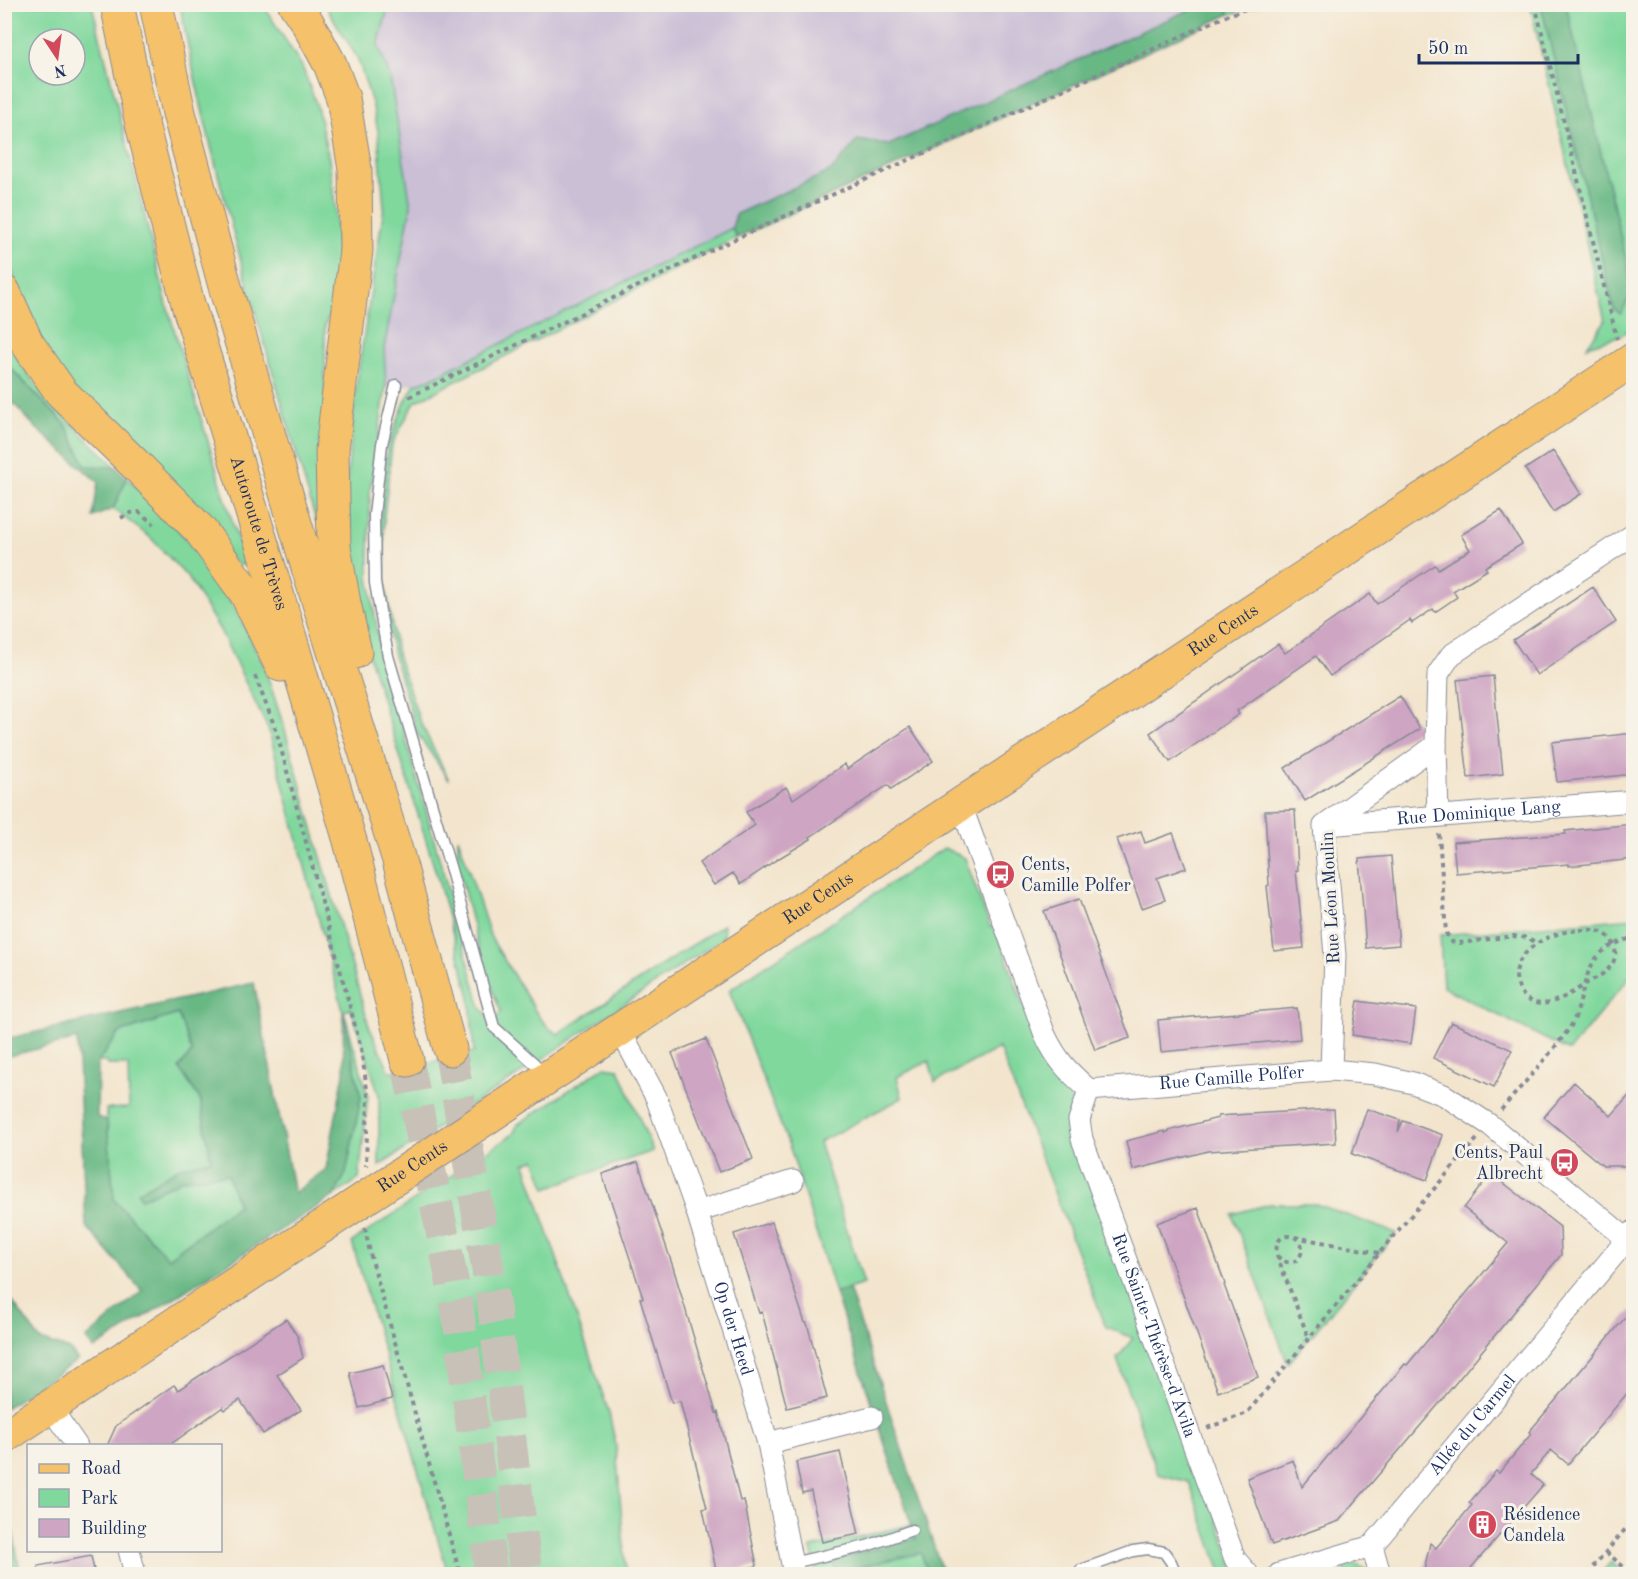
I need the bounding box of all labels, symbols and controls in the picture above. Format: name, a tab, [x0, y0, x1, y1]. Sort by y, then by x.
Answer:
north arrow	[27, 27, 87, 87]
scale bar	[1419, 27, 1578, 65]
text: 50 m	[1428, 40, 1468, 58]
text: N	[51, 60, 68, 79]
street label: Autoroute de Trèves	[226, 454, 290, 612]
street label: Rue Cents	[1185, 601, 1262, 660]
street label: Rue Dominique Lang	[1396, 798, 1562, 828]
street label: Rue Léon Moulin	[1319, 831, 1343, 965]
place label: Cents, Camille Polfer	[1021, 856, 1131, 895]
bus stop icon: Cents, Camille Polfer	[984, 859, 1016, 891]
street label: Rue Cents	[780, 869, 857, 928]
street label: Rue Camille Polfer	[1158, 1063, 1306, 1093]
street label: Rue Cents	[374, 1137, 451, 1196]
place label: Cents, Paul Albrecht	[1454, 1144, 1543, 1183]
bus stop icon: Cents, Paul Albrecht	[1548, 1147, 1580, 1179]
street label: Rue Sainte-Thérèse-d'Ávila	[1108, 1231, 1199, 1440]
street label: Op der Heed	[710, 1279, 756, 1378]
street label: Allée du Carmel	[1425, 1371, 1519, 1479]
legend	[27, 1444, 222, 1552]
text: Road	[81, 1460, 121, 1478]
text: Park	[81, 1490, 118, 1508]
place label: Résidence Candela	[1503, 1506, 1580, 1545]
building icon: Résidence Candela	[1466, 1509, 1498, 1541]
text: Building	[81, 1520, 147, 1538]

